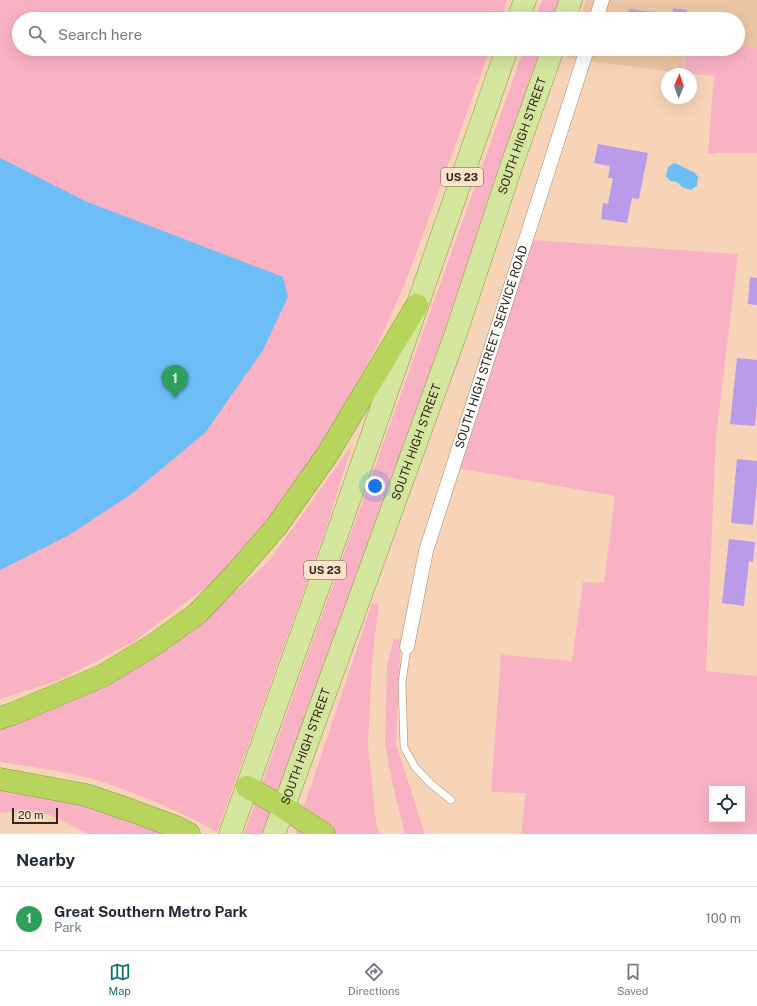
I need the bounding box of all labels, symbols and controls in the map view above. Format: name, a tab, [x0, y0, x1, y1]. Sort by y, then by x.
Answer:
search box	[12, 12, 745, 56]
icon: search	[26, 23, 48, 45]
text: Search here	[58, 26, 142, 43]
north arrow	[661, 68, 697, 104]
street label: SOUTH HIGH STREET	[495, 75, 549, 196]
road number: US 23	[441, 168, 483, 186]
street label: SOUTH HIGH STREET SERVICE ROAD	[452, 244, 531, 451]
pin: 1	[162, 365, 188, 398]
street label: SOUTH HIGH STREET	[389, 382, 444, 502]
your location	[365, 476, 385, 496]
road number: US 23	[304, 561, 346, 579]
street label: SOUTH HIGH STREET	[278, 686, 333, 807]
map controls	[709, 786, 745, 822]
button: locate	[709, 786, 745, 822]
scale bar	[12, 806, 58, 825]
text: 20 m	[18, 809, 43, 821]
text: Nearby	[16, 850, 75, 870]
text: Great Southern Metro Park	[54, 903, 247, 920]
text: 1	[26, 911, 32, 926]
text: 100 m	[705, 911, 741, 926]
text: Park	[54, 920, 82, 935]
tab: Map	[109, 961, 131, 997]
tab: Directions	[348, 961, 400, 997]
tab: Saved	[617, 961, 648, 997]

